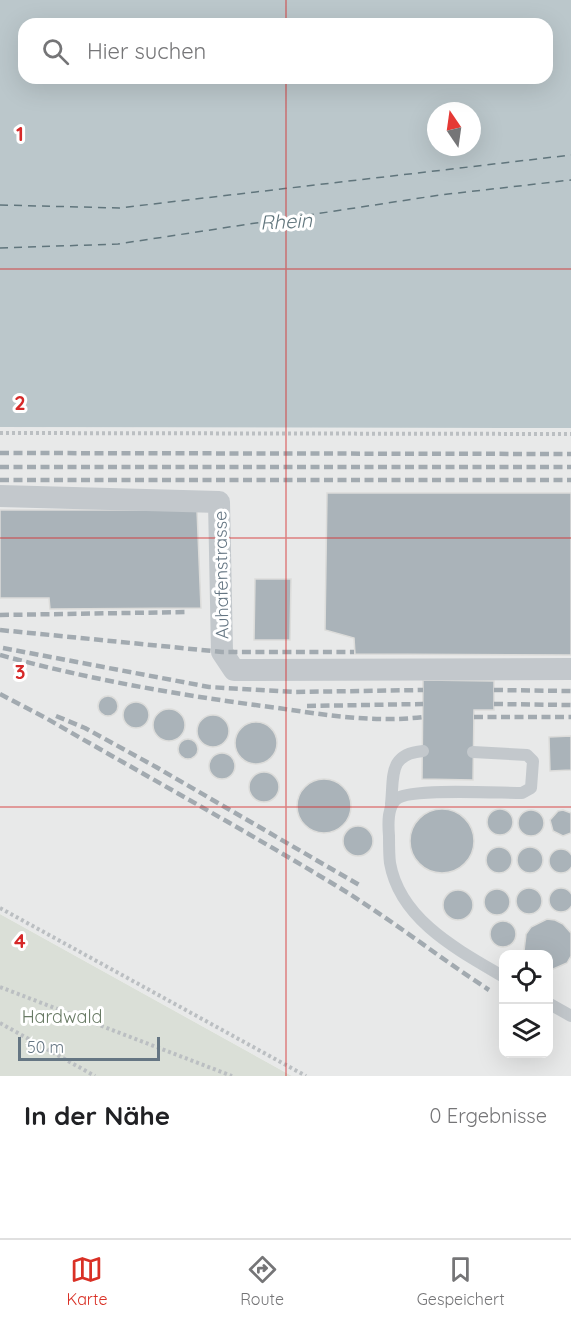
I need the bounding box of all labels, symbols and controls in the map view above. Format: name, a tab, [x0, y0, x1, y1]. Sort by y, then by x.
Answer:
search box	[18, 18, 553, 84]
icon: search	[39, 35, 72, 68]
text: Hier suchen	[87, 37, 206, 65]
north arrow	[427, 102, 481, 156]
text: 1	[16, 121, 24, 146]
water label: Rhein	[259, 207, 313, 235]
text: 2	[14, 390, 26, 415]
street label: Auhafenstrasse	[208, 511, 234, 639]
text: 3	[15, 659, 25, 684]
text: 4	[14, 928, 26, 953]
map controls	[499, 950, 553, 1058]
button: locate	[499, 950, 553, 1004]
button: layers	[499, 1004, 553, 1058]
park label: Hardwald	[22, 1005, 102, 1028]
scale bar	[18, 1034, 160, 1062]
text: 50 m	[27, 1037, 64, 1057]
text: In der Nähe	[24, 1099, 170, 1132]
text: 0 Ergebnisse	[429, 1103, 547, 1128]
tab: Karte	[66, 1253, 107, 1309]
tab: Route	[240, 1253, 284, 1309]
tab: Gespeichert	[417, 1253, 505, 1309]

